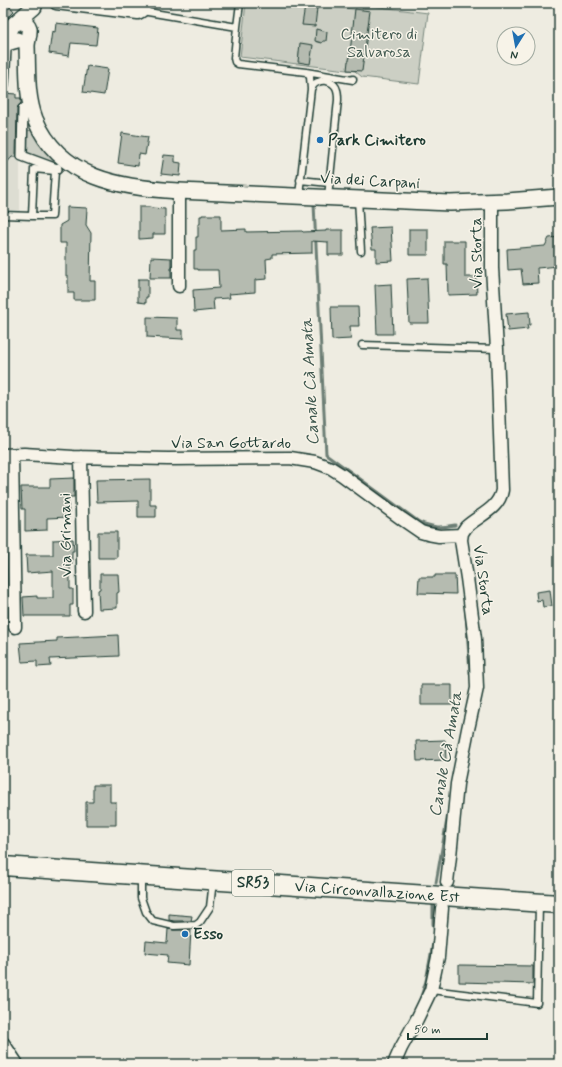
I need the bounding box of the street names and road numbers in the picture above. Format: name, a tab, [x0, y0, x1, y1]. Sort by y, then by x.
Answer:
street label: Via dei Carpani	[319, 168, 421, 194]
street label: Via Storta	[466, 217, 488, 289]
street label: Via San Gottardo	[171, 433, 291, 454]
street label: Via Grimani	[55, 493, 77, 577]
street label: Via Storta	[468, 543, 498, 617]
road number: SR53	[232, 870, 274, 896]
street label: Via Circonvallazione Est	[294, 875, 460, 908]

